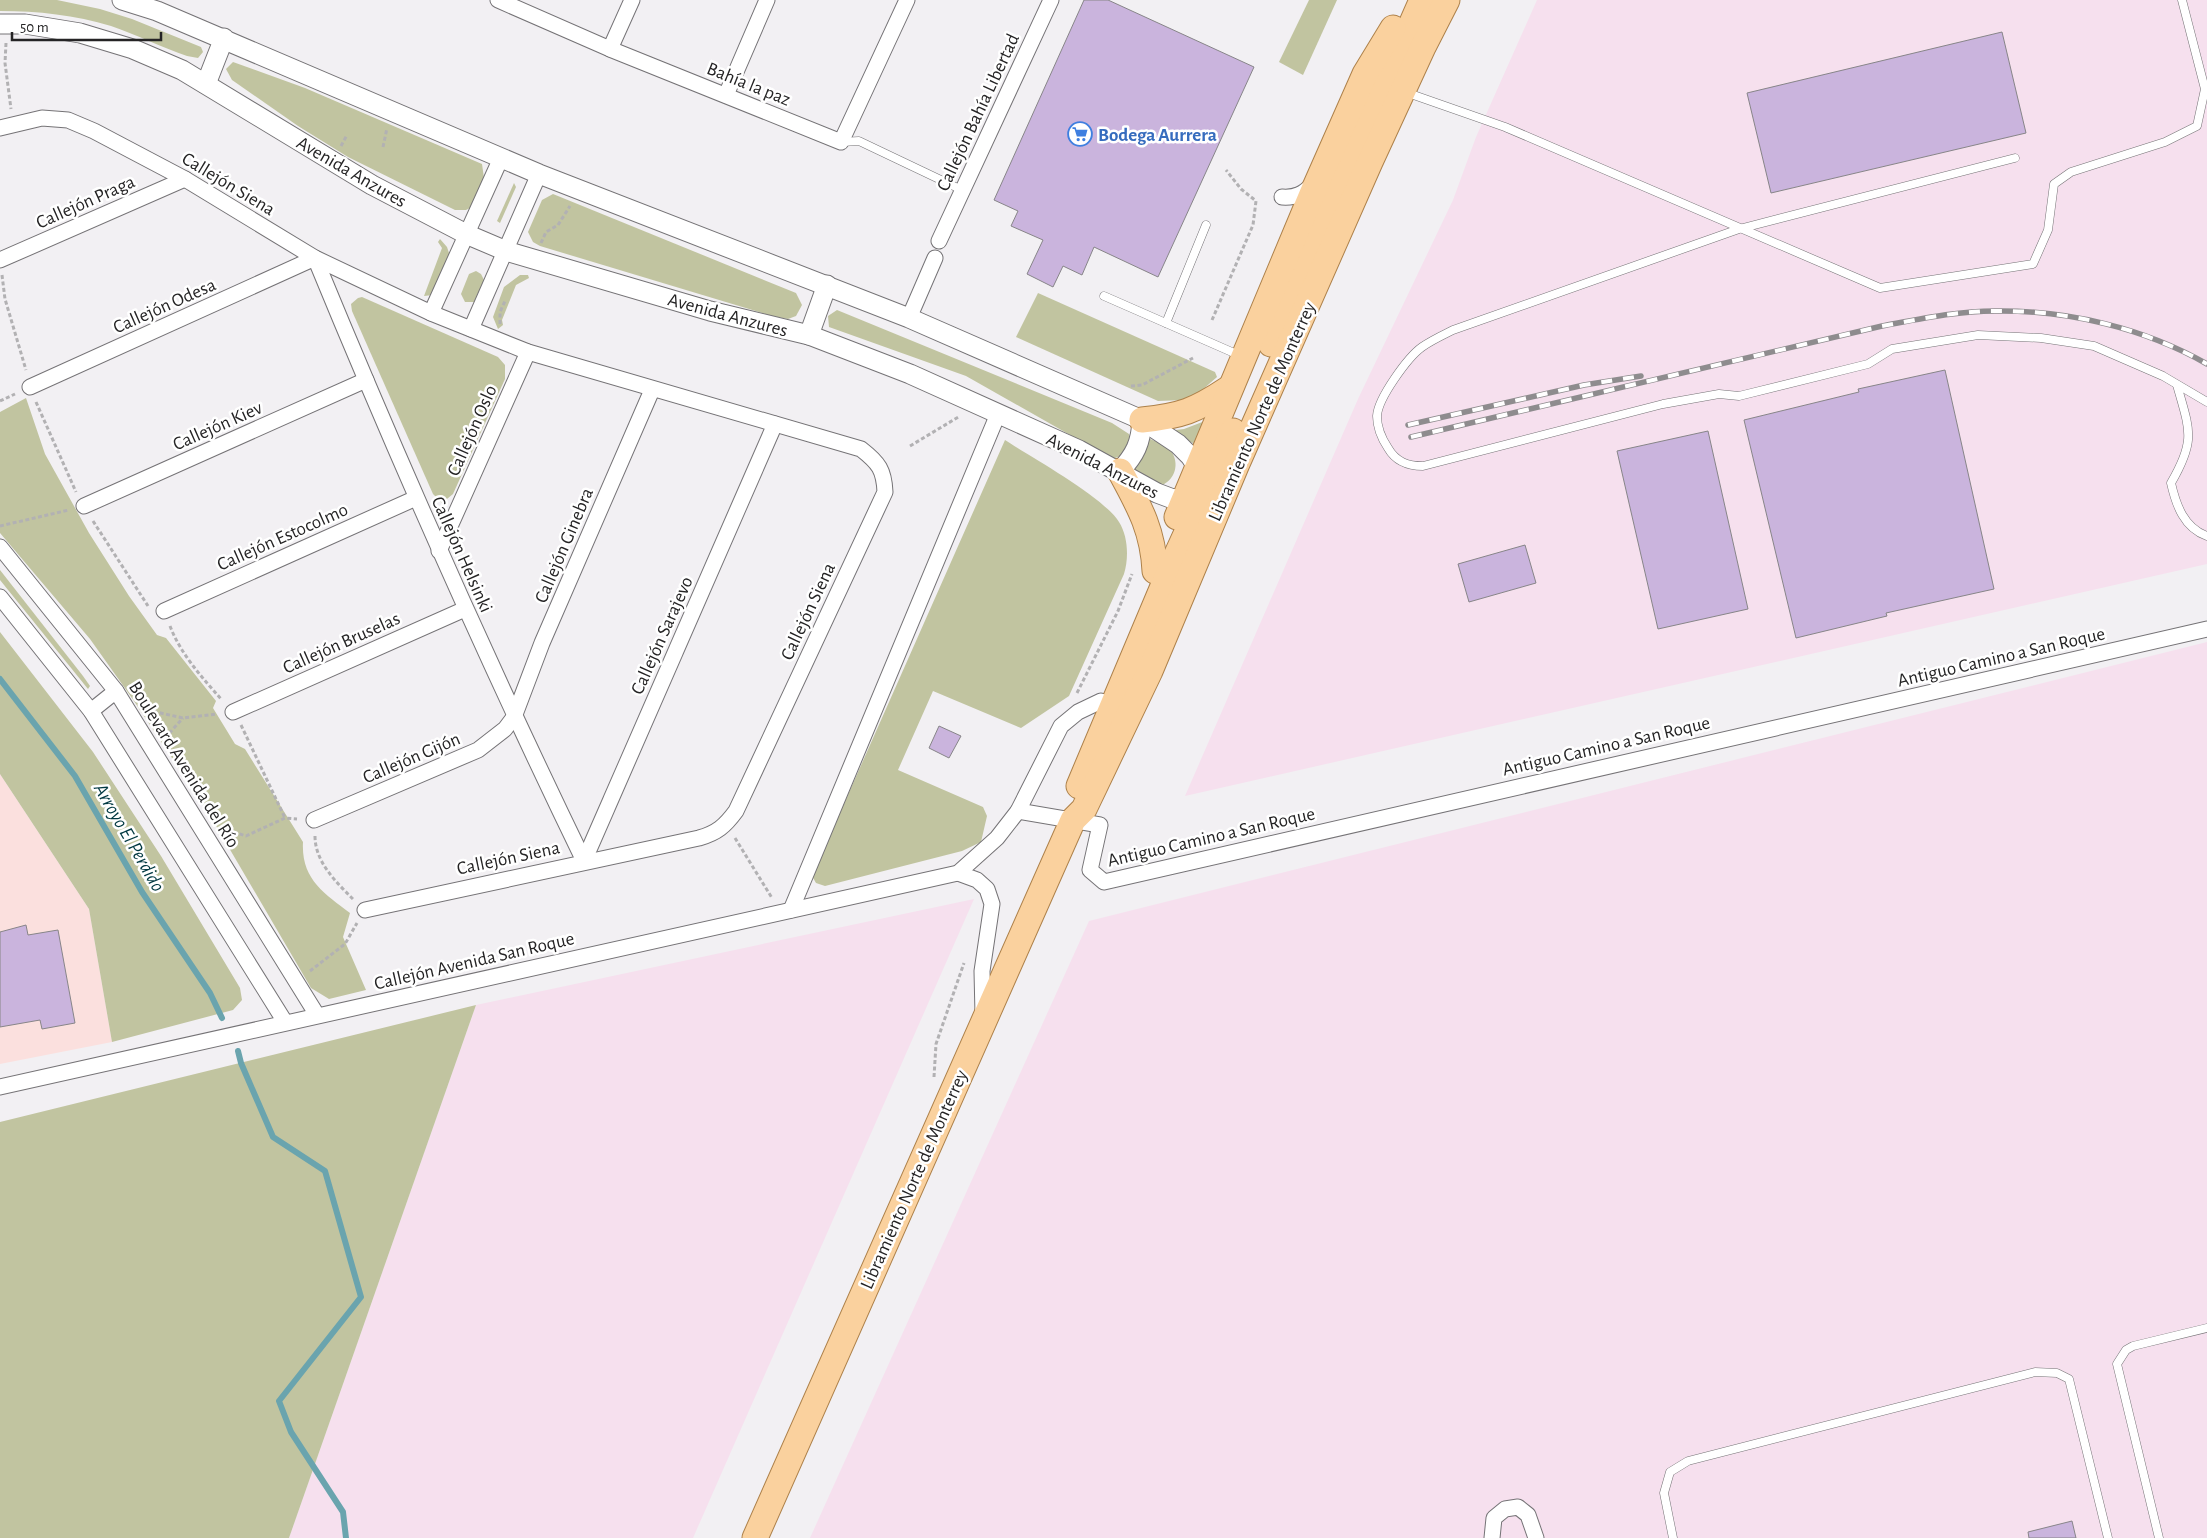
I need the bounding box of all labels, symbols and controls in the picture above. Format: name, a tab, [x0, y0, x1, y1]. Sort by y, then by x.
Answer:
scale bar	[12, 10, 161, 42]
text: 50 m	[20, 20, 49, 35]
street label: Callejón Bahía Libertad	[934, 31, 1023, 194]
street label: Bahía la paz	[704, 59, 793, 110]
supermarket icon: Bodega Aurrera	[1067, 121, 1093, 147]
place label: Bodega Aurrera	[1098, 126, 1217, 145]
street label: Avenida Anzures	[293, 133, 409, 211]
street label: Callejón Siena	[178, 149, 278, 220]
street label: Callejón Praga	[33, 172, 138, 233]
street label: Callejón Odesa	[110, 275, 219, 337]
street label: Avenida Anzures	[666, 290, 790, 341]
street label: Libramiento Norte de Monterrey	[1205, 299, 1319, 524]
street label: Callejón Oslo	[444, 382, 501, 479]
street label: Callejón Kiev	[170, 398, 265, 455]
street label: Avenida Anzures	[1043, 430, 1161, 503]
street label: Callejón Ginebra	[532, 485, 597, 606]
street label: Callejón Helsinki	[428, 494, 496, 615]
street label: Callejón Estocolmo	[214, 500, 351, 575]
street label: Callejón Siena	[778, 560, 839, 663]
street label: Callejón Sarajevo	[628, 574, 697, 697]
street label: Callejón Bruselas	[280, 609, 403, 678]
street label: Antiguo Camino a San Roque	[1896, 624, 2107, 691]
street label: Boulevard Avenida del Río	[125, 678, 243, 851]
street label: Antiguo Camino a San Roque	[1501, 713, 1712, 780]
street label: Callejón Gijón	[360, 729, 463, 787]
water label: Arroyo El Perdido	[90, 779, 168, 895]
street label: Antiguo Camino a San Roque	[1106, 804, 1317, 871]
street label: Callejón Siena	[455, 838, 562, 879]
street label: Callejón Avenida San Roque	[372, 929, 576, 994]
street label: Libramiento Norte de Monterrey	[857, 1067, 971, 1292]

